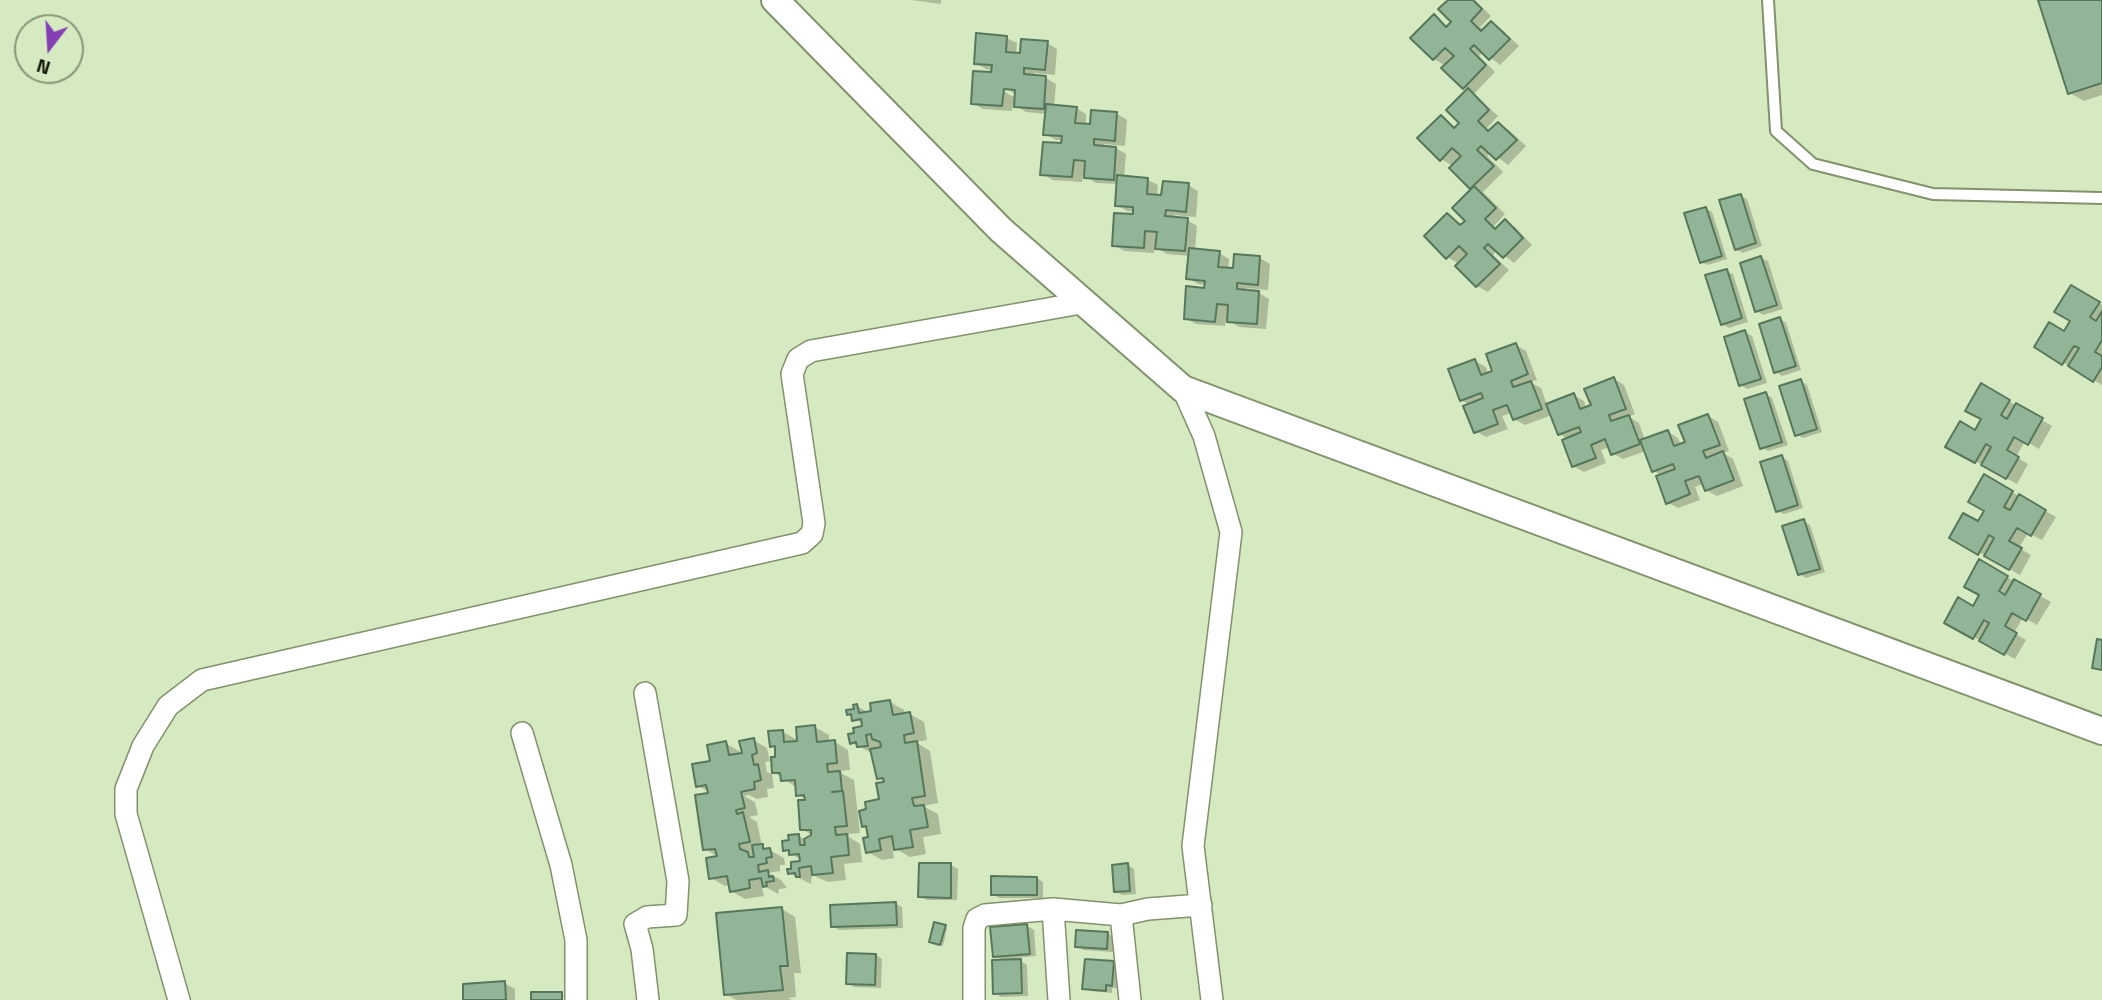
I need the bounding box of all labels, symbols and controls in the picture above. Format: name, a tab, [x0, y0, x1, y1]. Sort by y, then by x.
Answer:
north arrow	[14, 14, 84, 84]
text: N	[33, 52, 54, 83]

